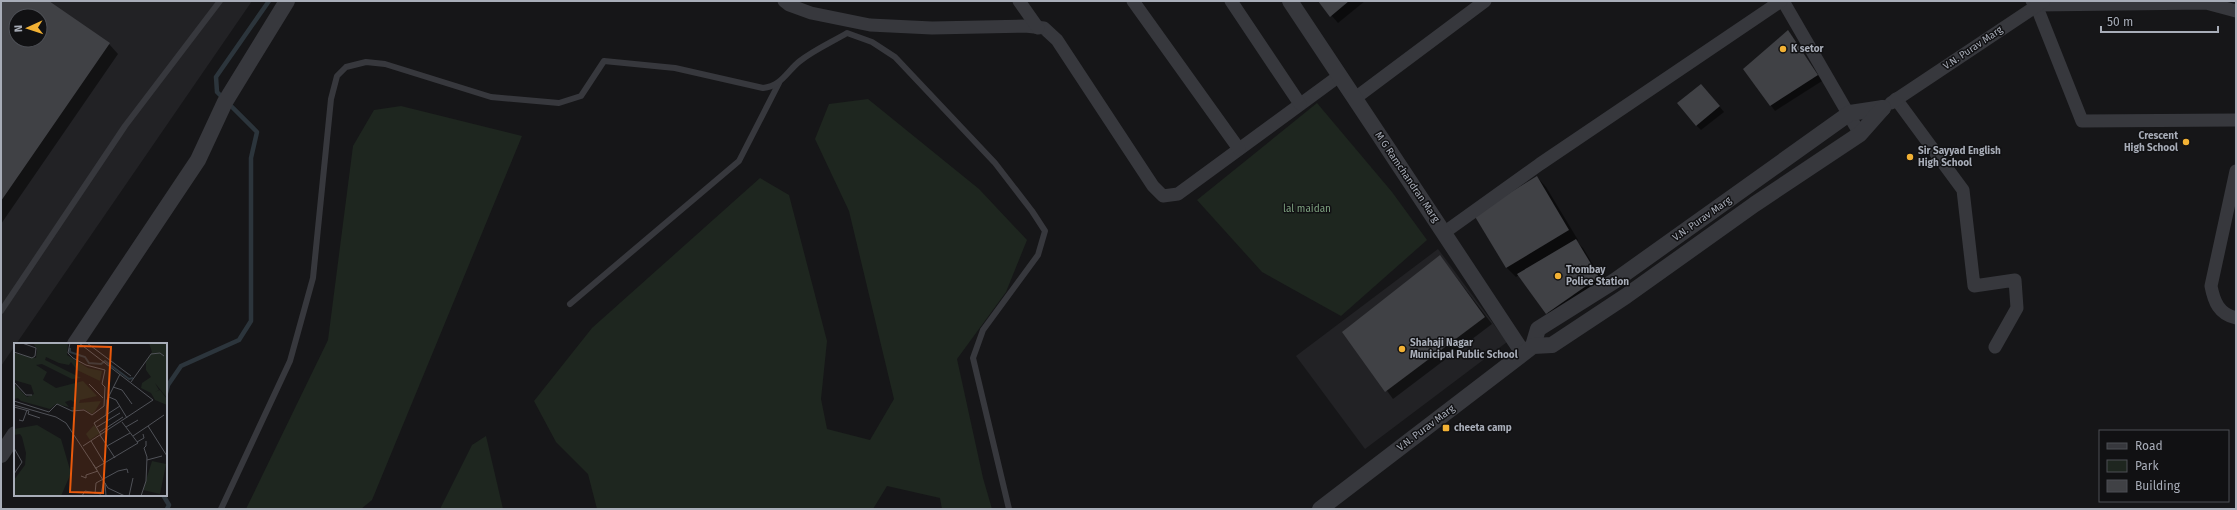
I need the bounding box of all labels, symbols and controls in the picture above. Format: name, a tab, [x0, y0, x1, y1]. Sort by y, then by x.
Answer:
north arrow	[8, 8, 48, 48]
scale bar	[2101, 8, 2218, 34]
text: 50 m	[2107, 15, 2133, 29]
street label: V.N. Purav Marg	[1941, 23, 2006, 72]
text: N	[12, 25, 25, 32]
place label: K setor	[1791, 43, 1825, 55]
marker: K setor	[1778, 44, 1788, 54]
street label: M G Ramchandran Marg	[1372, 129, 1442, 225]
place label: Crescent High School	[2124, 130, 2178, 154]
marker: Crescent High School	[2181, 137, 2191, 147]
place label: Sir Sayyad English High School	[1918, 145, 2001, 169]
marker: Sir Sayyad English High School	[1905, 152, 1915, 162]
street label: V.N. Purav Marg	[1670, 194, 1734, 244]
park label: lal maidan	[1283, 203, 1331, 215]
place label: Trombay Police Station	[1566, 264, 1629, 288]
marker: Trombay Police Station	[1553, 271, 1563, 281]
place label: Shahaji Nagar Municipal Public School	[1410, 337, 1518, 361]
inset map	[14, 343, 167, 496]
marker: Shahaji Nagar Municipal Public School	[1397, 344, 1407, 354]
street label: V.N. Purav Marg	[1395, 402, 1458, 454]
place label: cheeta camp	[1454, 422, 1512, 434]
marker: cheeta camp	[1441, 423, 1451, 433]
legend	[2099, 430, 2229, 502]
text: Road	[2135, 439, 2163, 453]
text: Park	[2135, 459, 2159, 473]
text: Building	[2135, 479, 2181, 493]

